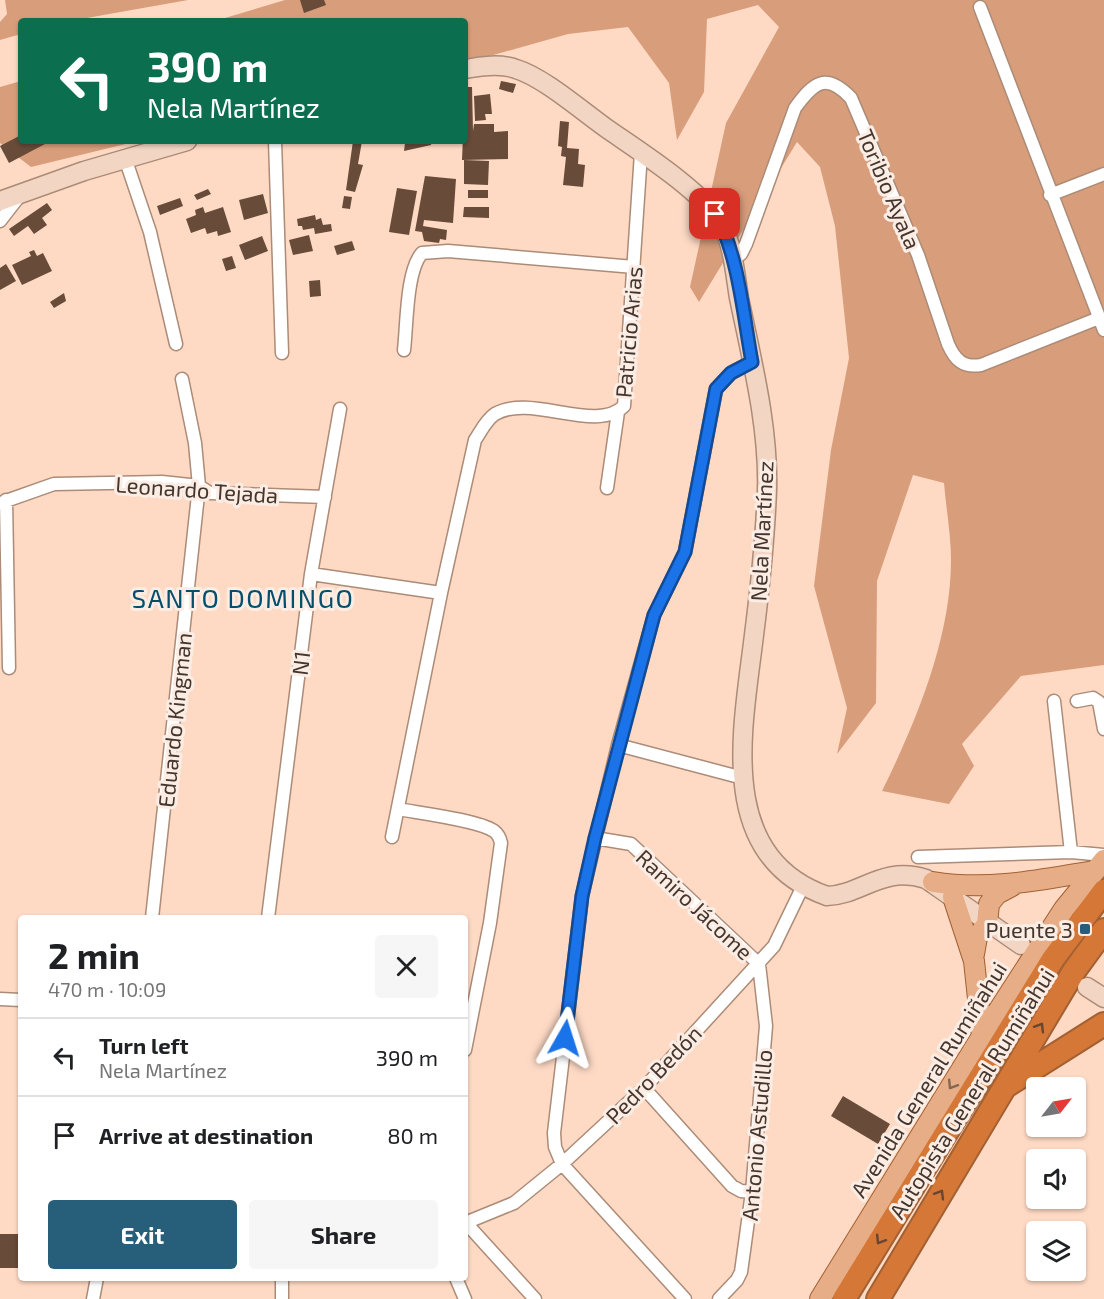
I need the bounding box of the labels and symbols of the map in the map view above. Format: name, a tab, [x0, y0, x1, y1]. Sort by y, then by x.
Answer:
street label: Toribio Ayala	[853, 125, 927, 253]
pin	[689, 188, 740, 239]
street label: Patricio Arias	[609, 265, 647, 399]
street label: Nela Martínez	[744, 460, 778, 602]
street label: Leonardo Tejada	[115, 470, 279, 509]
district label: SANTO DOMINGO	[132, 582, 354, 613]
street label: Eduardo Kingman	[152, 631, 196, 809]
street label: N1	[286, 649, 314, 677]
street label: Ramiro Jácome	[631, 843, 759, 965]
place label: Puente 3	[986, 916, 1073, 942]
marker: Puente 3	[1078, 922, 1092, 936]
street label: Avenida General Rumiñahui	[845, 956, 1011, 1202]
street label: Autopista General Rumiñahui	[883, 963, 1059, 1223]
position arrow	[533, 1006, 597, 1070]
street label: Pedro Bedón	[600, 1019, 706, 1129]
one-way arrow	[1033, 1023, 1044, 1033]
street label: Antonio Astudillo	[736, 1048, 776, 1222]
north arrow	[1026, 1077, 1086, 1137]
one-way arrow	[948, 1079, 959, 1090]
one-way arrow	[933, 1190, 944, 1201]
one-way arrow	[875, 1234, 887, 1244]

